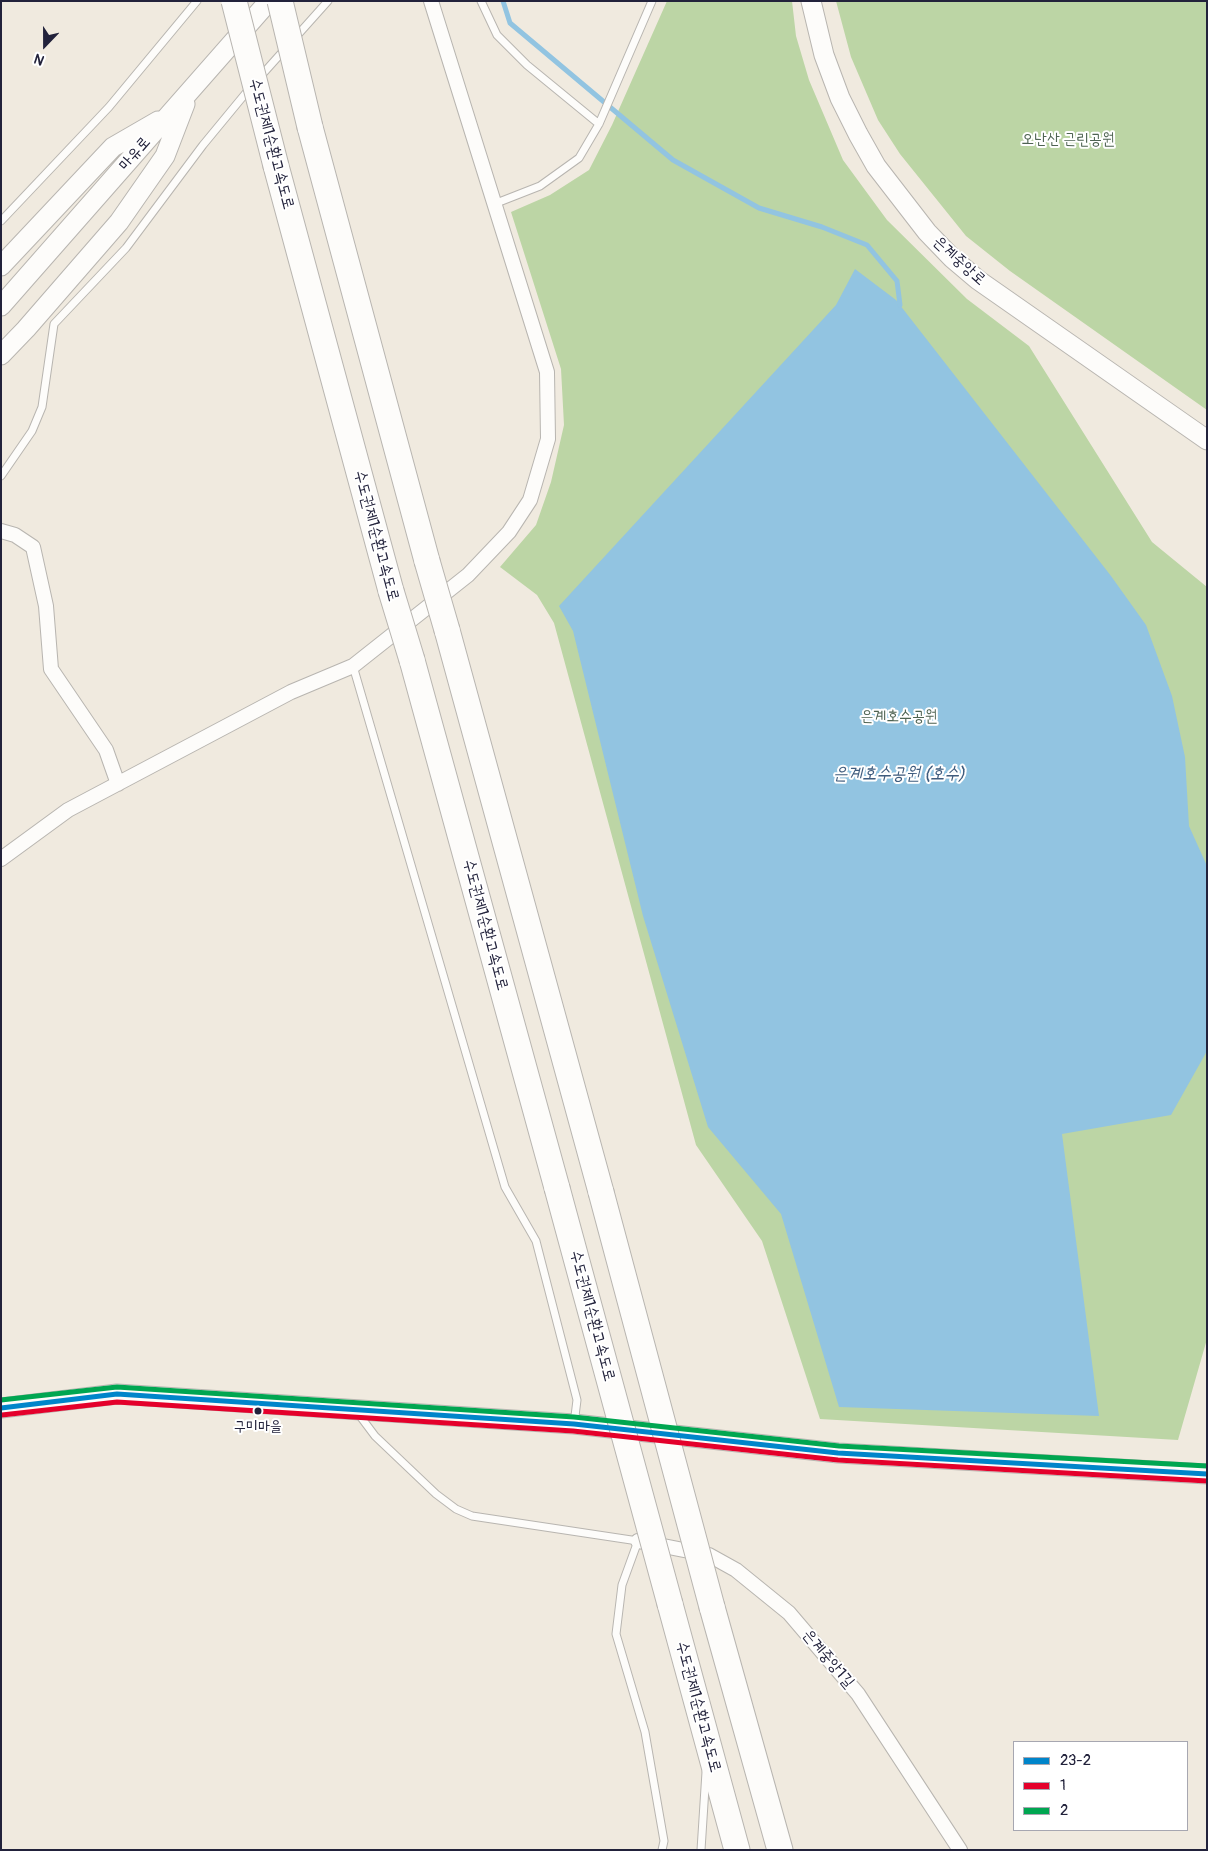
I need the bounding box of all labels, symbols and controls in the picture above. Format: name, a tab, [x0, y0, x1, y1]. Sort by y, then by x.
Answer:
north arrow	[20, 20, 70, 70]
text: N	[32, 50, 47, 69]
street label: 수도권제1순환고속도로	[244, 76, 298, 212]
park label: 오난산 근린공원	[1021, 130, 1115, 150]
street label: 마유로	[115, 133, 155, 175]
street label: 은계중앙로	[929, 232, 989, 290]
street label: 수도권제1순환고속도로	[349, 468, 403, 604]
park label: 은계호수공원	[860, 707, 938, 727]
water label: 은계호수공원 (호수)	[833, 763, 965, 785]
street label: 수도권제1순환고속도로	[458, 857, 512, 993]
street label: 수도권제1순환고속도로	[565, 1248, 619, 1384]
marker: 구미마을	[253, 1406, 263, 1416]
place label: 구미마을	[234, 1418, 282, 1436]
street label: 은계중앙1길	[798, 1626, 858, 1692]
street label: 수도권제1순환고속도로	[671, 1639, 725, 1775]
legend	[1013, 1741, 1188, 1831]
text: 23-2	[1060, 1751, 1091, 1770]
text: 1	[1060, 1776, 1066, 1795]
text: 2	[1060, 1801, 1068, 1820]

